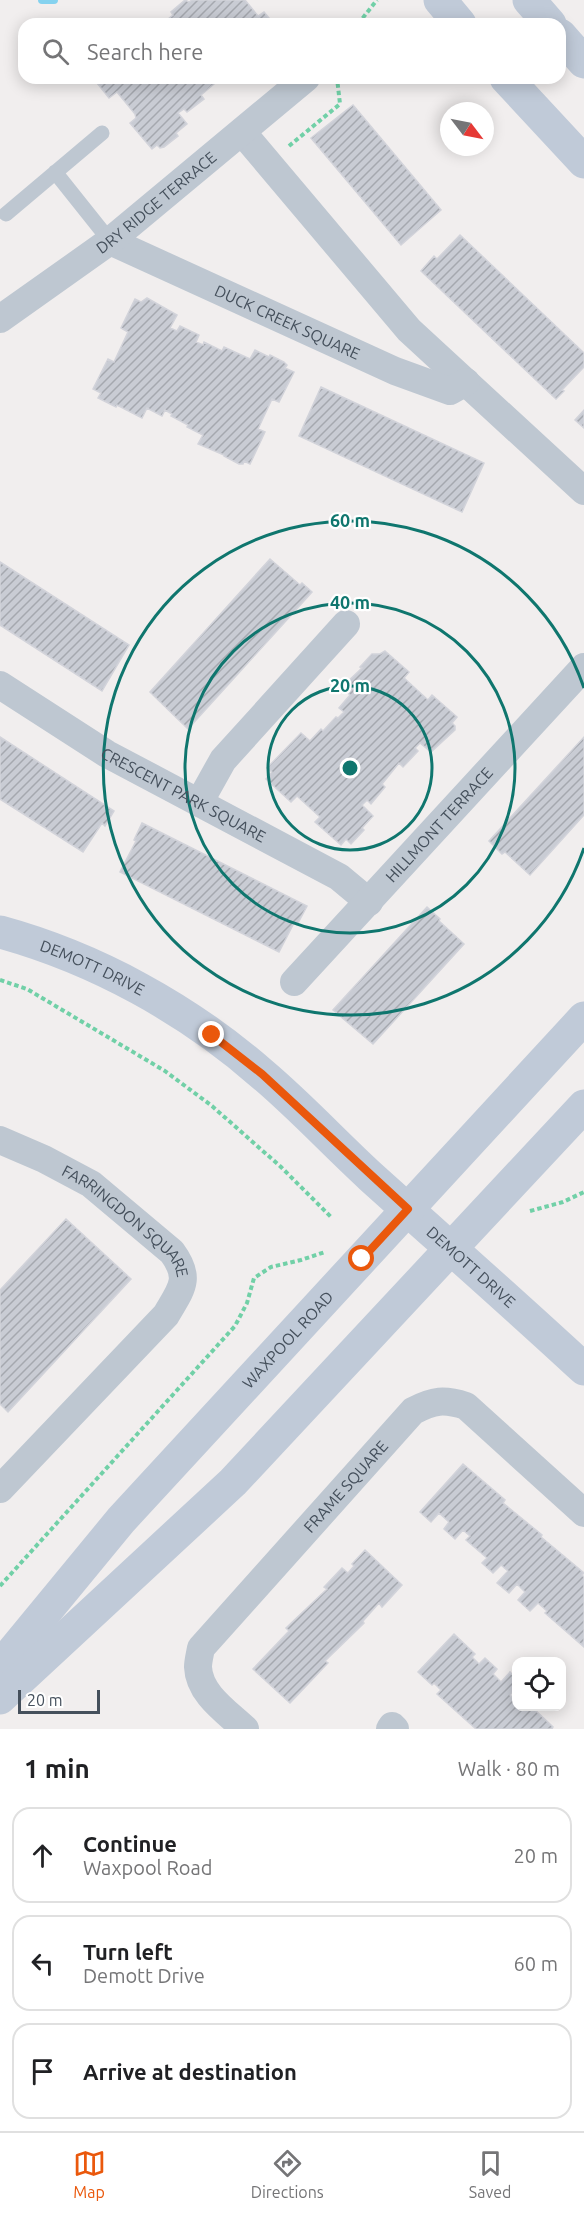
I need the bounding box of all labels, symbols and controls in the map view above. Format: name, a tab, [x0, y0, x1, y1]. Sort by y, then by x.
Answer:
search box	[18, 18, 566, 84]
icon: search	[39, 35, 72, 68]
text: Search here	[87, 39, 203, 64]
north arrow	[440, 102, 494, 156]
street label: DRY RIDGE TERRACE	[93, 148, 220, 257]
street label: DUCK CREEK SQUARE	[212, 281, 363, 363]
text: 60 m	[330, 510, 370, 530]
text: 40 m	[330, 592, 370, 612]
text: 20 m	[330, 675, 370, 695]
street label: CRESCENT PARK SQUARE	[98, 744, 269, 846]
centre of rings	[340, 758, 360, 778]
street label: HILLMONT TERRACE	[382, 764, 496, 886]
street label: DEMOTT DRIVE	[38, 936, 148, 999]
route end	[198, 1021, 224, 1047]
street label: FARRINGDON SQUARE	[59, 1161, 192, 1278]
street label: DEMOTT DRIVE	[423, 1222, 519, 1311]
route start	[348, 1245, 374, 1271]
street label: WAXPOOL ROAD	[238, 1287, 337, 1392]
street label: FRAME SQUARE	[300, 1437, 391, 1536]
map controls	[512, 1657, 566, 1711]
button: locate	[512, 1657, 566, 1711]
scale bar	[18, 1687, 100, 1714]
text: 20 m	[27, 1691, 63, 1709]
text: 1 min	[24, 1754, 90, 1783]
text: Walk · 80 m	[458, 1757, 560, 1780]
text: Continue	[83, 1831, 177, 1856]
icon: ahead	[26, 1839, 59, 1872]
text: 20 m	[514, 1844, 558, 1867]
text: Waxpool Road	[83, 1856, 213, 1879]
text: Turn left	[83, 1939, 173, 1964]
icon: left	[26, 1947, 59, 1980]
text: 60 m	[514, 1952, 558, 1975]
text: Demott Drive	[83, 1964, 205, 1987]
icon: arrive	[26, 2055, 59, 2088]
text: Arrive at destination	[83, 2059, 297, 2084]
tab: Map	[73, 2147, 106, 2201]
tab: Directions	[251, 2147, 324, 2201]
tab: Saved	[469, 2147, 511, 2201]

